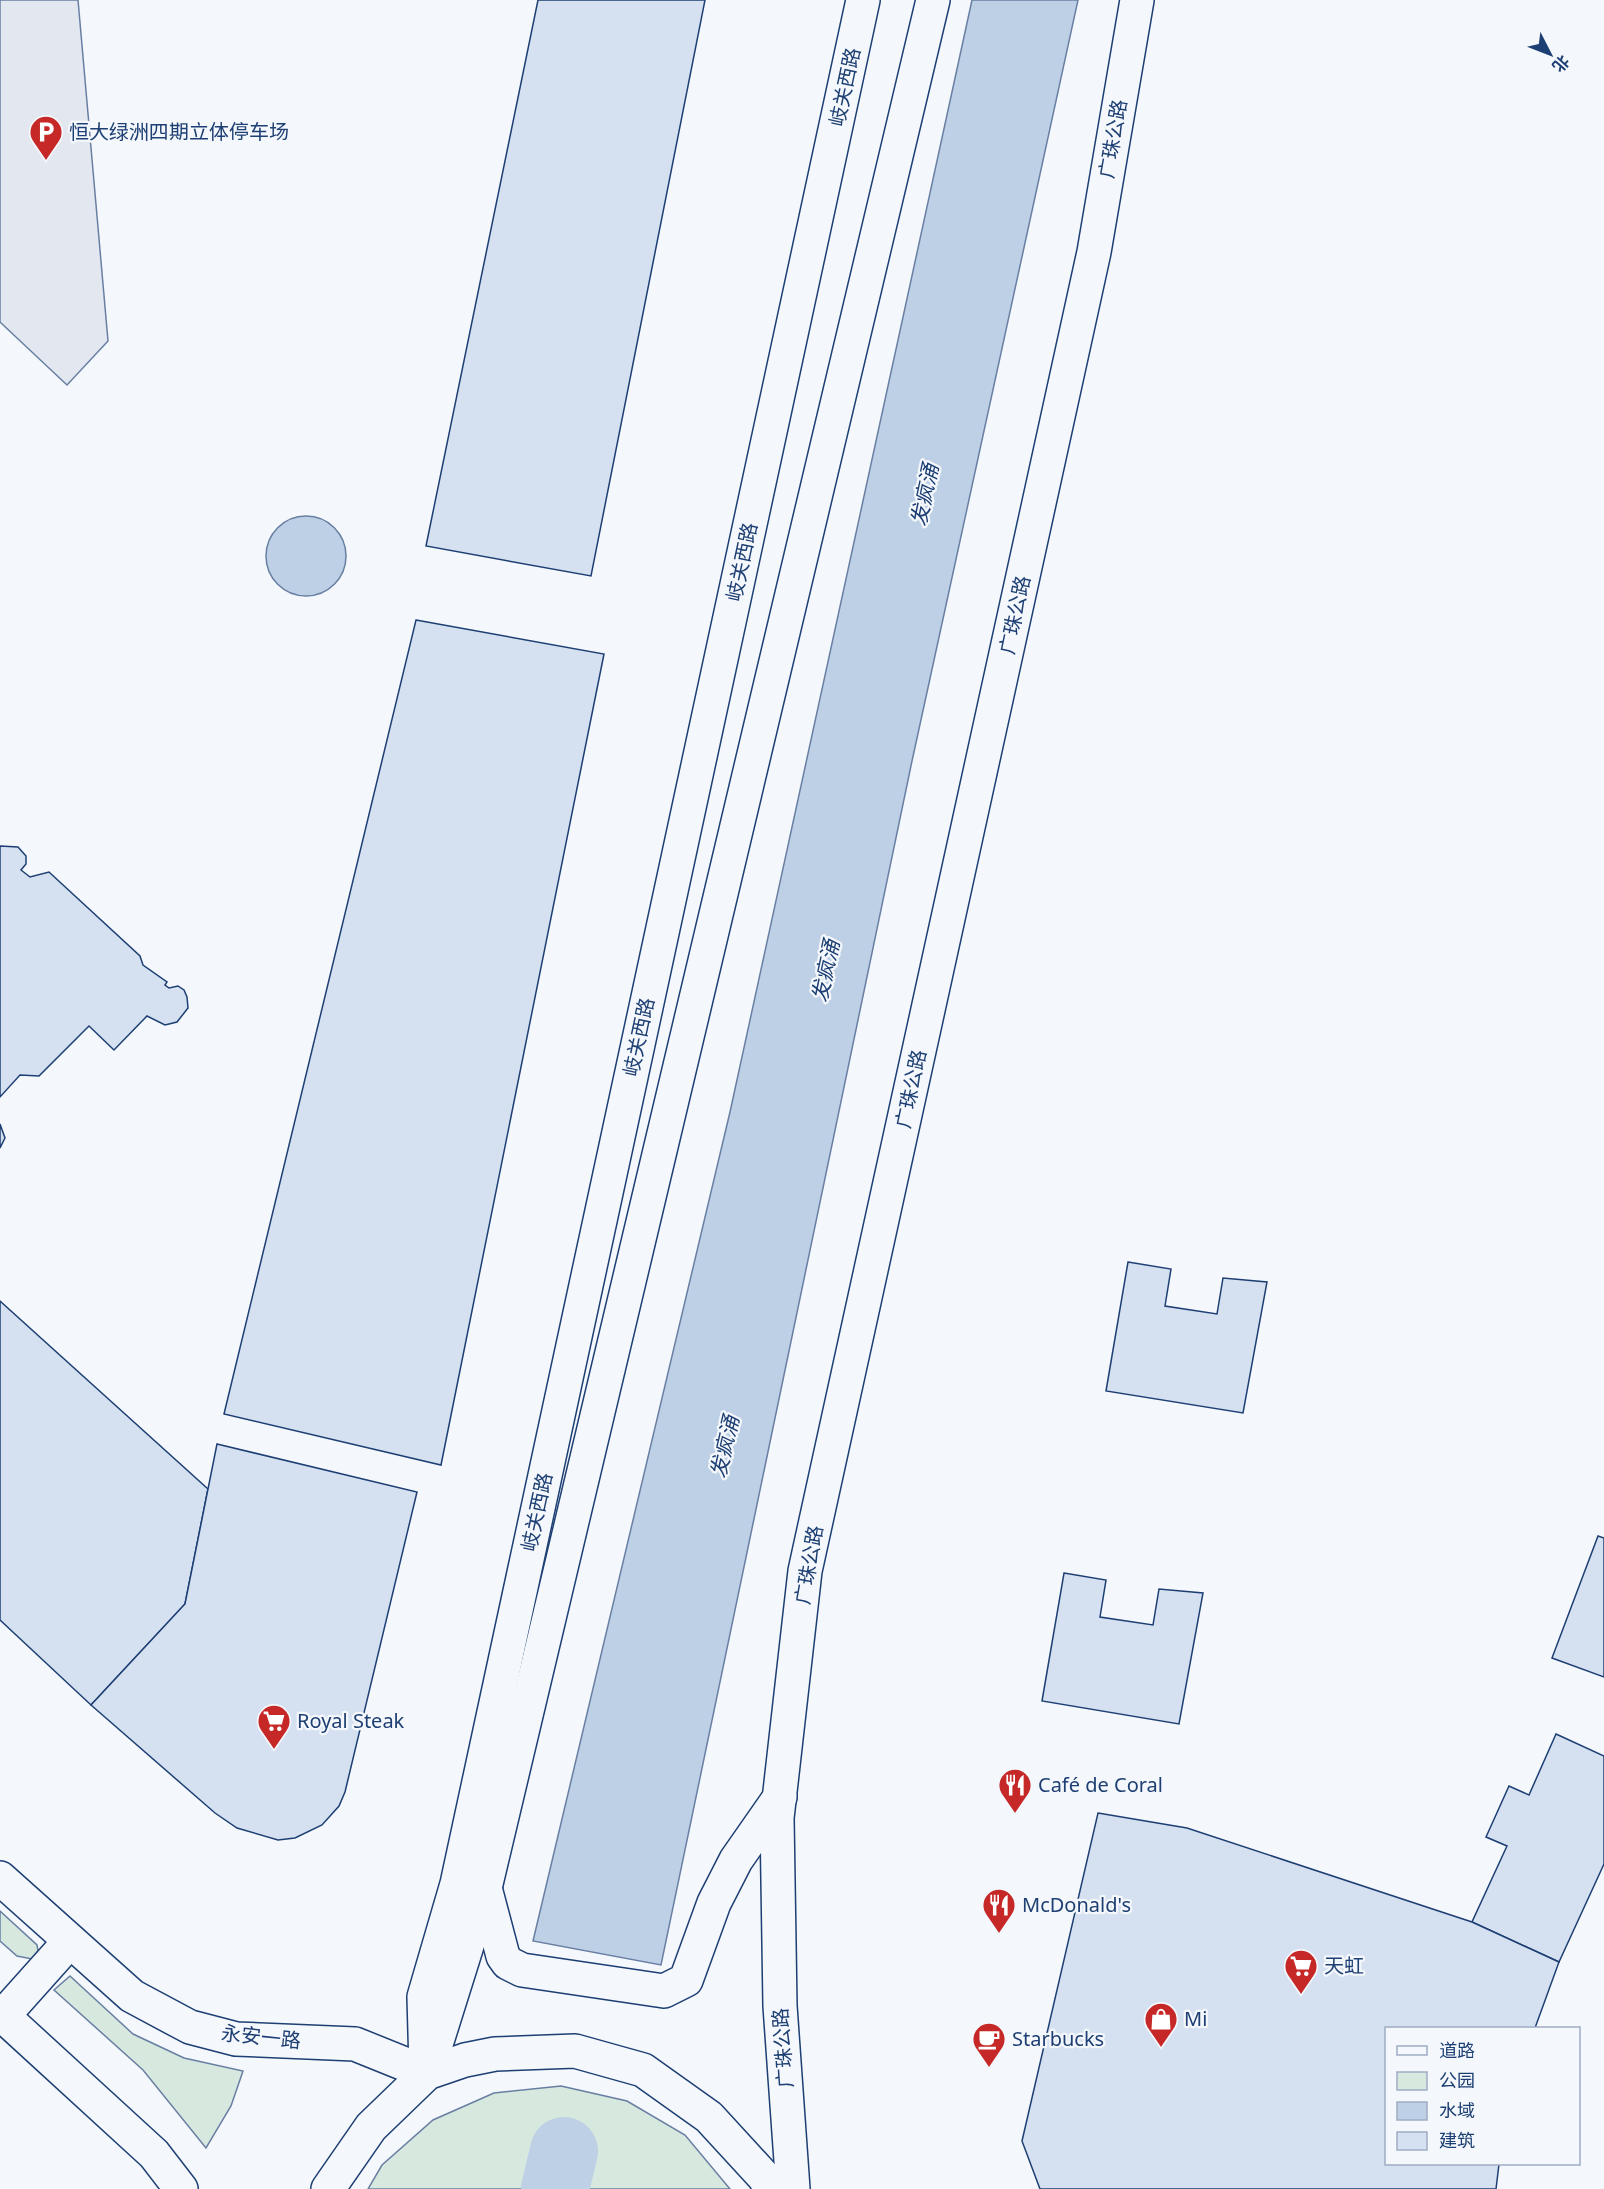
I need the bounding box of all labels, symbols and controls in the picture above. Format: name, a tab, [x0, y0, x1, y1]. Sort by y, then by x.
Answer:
north arrow	[1520, 24, 1580, 84]
street label: 岐关西路	[823, 45, 866, 129]
text: 北	[1548, 51, 1575, 77]
street label: 广珠公路	[1092, 97, 1133, 181]
parking icon: 恒大绿洲四期立体停车场	[28, 114, 64, 161]
place label: 恒大绿洲四期立体停车场	[69, 118, 289, 145]
water label: 发疯涌	[904, 459, 945, 529]
street label: 岐关西路	[720, 520, 763, 604]
street label: 广珠公路	[993, 573, 1036, 657]
water label: 发疯涌	[805, 935, 846, 1005]
street label: 岐关西路	[617, 995, 660, 1079]
street label: 广珠公路	[889, 1047, 932, 1131]
water label: 发疯涌	[703, 1411, 745, 1481]
street label: 岐关西路	[515, 1470, 558, 1554]
street label: 广珠公路	[788, 1523, 829, 1607]
supermarket icon: Royal Steak	[256, 1703, 292, 1750]
place label: Royal Steak	[297, 1707, 405, 1734]
restaurant icon: Café de Coral	[997, 1767, 1033, 1814]
place label: Café de Coral	[1038, 1771, 1163, 1798]
restaurant icon: McDonald's	[981, 1887, 1017, 1934]
place label: McDonald's	[1022, 1891, 1131, 1918]
supermarket icon: 天虹	[1283, 1948, 1319, 1995]
place label: 天虹	[1324, 1952, 1364, 1979]
shop icon: Mi	[1143, 2001, 1179, 2048]
place label: Mi	[1184, 2005, 1207, 2032]
street label: 广珠公路	[766, 2007, 799, 2089]
street label: 永安一路	[220, 2019, 302, 2054]
cafe icon: Starbucks	[971, 2021, 1007, 2068]
place label: Starbucks	[1012, 2025, 1104, 2052]
legend	[1385, 2027, 1580, 2165]
text: 道路	[1439, 2038, 1475, 2062]
text: 公园	[1439, 2068, 1475, 2092]
text: 水域	[1439, 2098, 1475, 2122]
text: 建筑	[1439, 2128, 1475, 2152]

